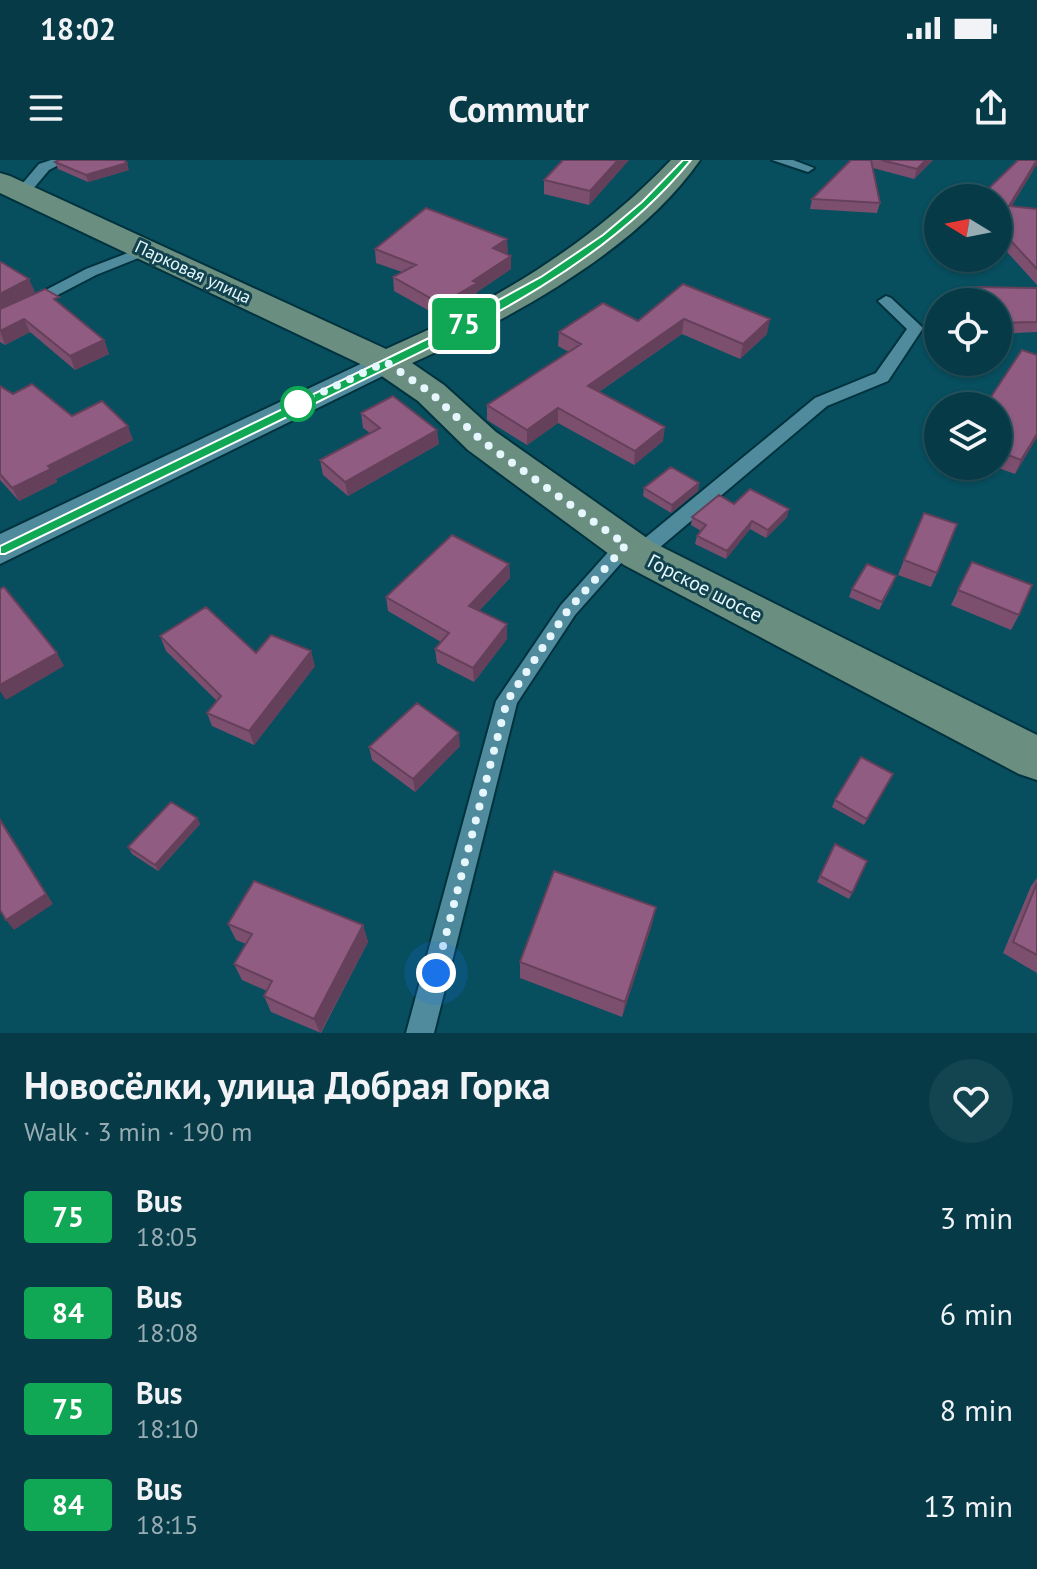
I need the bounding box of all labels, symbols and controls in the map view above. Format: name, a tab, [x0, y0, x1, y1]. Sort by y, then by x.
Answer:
text: 18:02	[40, 9, 116, 48]
text: Commutr	[448, 85, 589, 132]
icon: menu	[24, 86, 68, 130]
icon: share	[969, 86, 1013, 130]
north arrow	[924, 184, 1012, 272]
map controls	[924, 184, 1012, 480]
street label: Парковая улица	[131, 235, 255, 309]
button: locate	[924, 288, 1012, 376]
line badge: 75	[428, 298, 500, 350]
text: 75	[448, 305, 480, 342]
unlabelled marker	[281, 387, 315, 421]
button: layers	[924, 392, 1012, 480]
street label: Горское шоссе	[643, 548, 767, 628]
your location	[416, 953, 456, 993]
button: heart	[929, 1059, 1013, 1143]
text: Новосёлки, улица Добрая Горка	[24, 1060, 551, 1109]
text: Walk · 3 min · 190 m	[24, 1115, 252, 1148]
text: Bus	[136, 1181, 183, 1220]
text: 75	[52, 1198, 84, 1235]
text: 3 min	[940, 1198, 1013, 1237]
text: 18:05	[136, 1220, 198, 1253]
text: Bus	[136, 1277, 183, 1316]
text: 84	[52, 1294, 84, 1331]
text: 6 min	[940, 1294, 1013, 1333]
text: 18:08	[136, 1316, 198, 1349]
text: Bus	[136, 1373, 183, 1412]
text: 75	[52, 1390, 84, 1427]
text: 8 min	[940, 1390, 1013, 1429]
text: 18:10	[136, 1412, 198, 1445]
text: Bus	[136, 1469, 183, 1508]
text: 84	[52, 1486, 84, 1523]
text: 13 min	[923, 1486, 1013, 1525]
text: 18:15	[136, 1508, 198, 1541]

